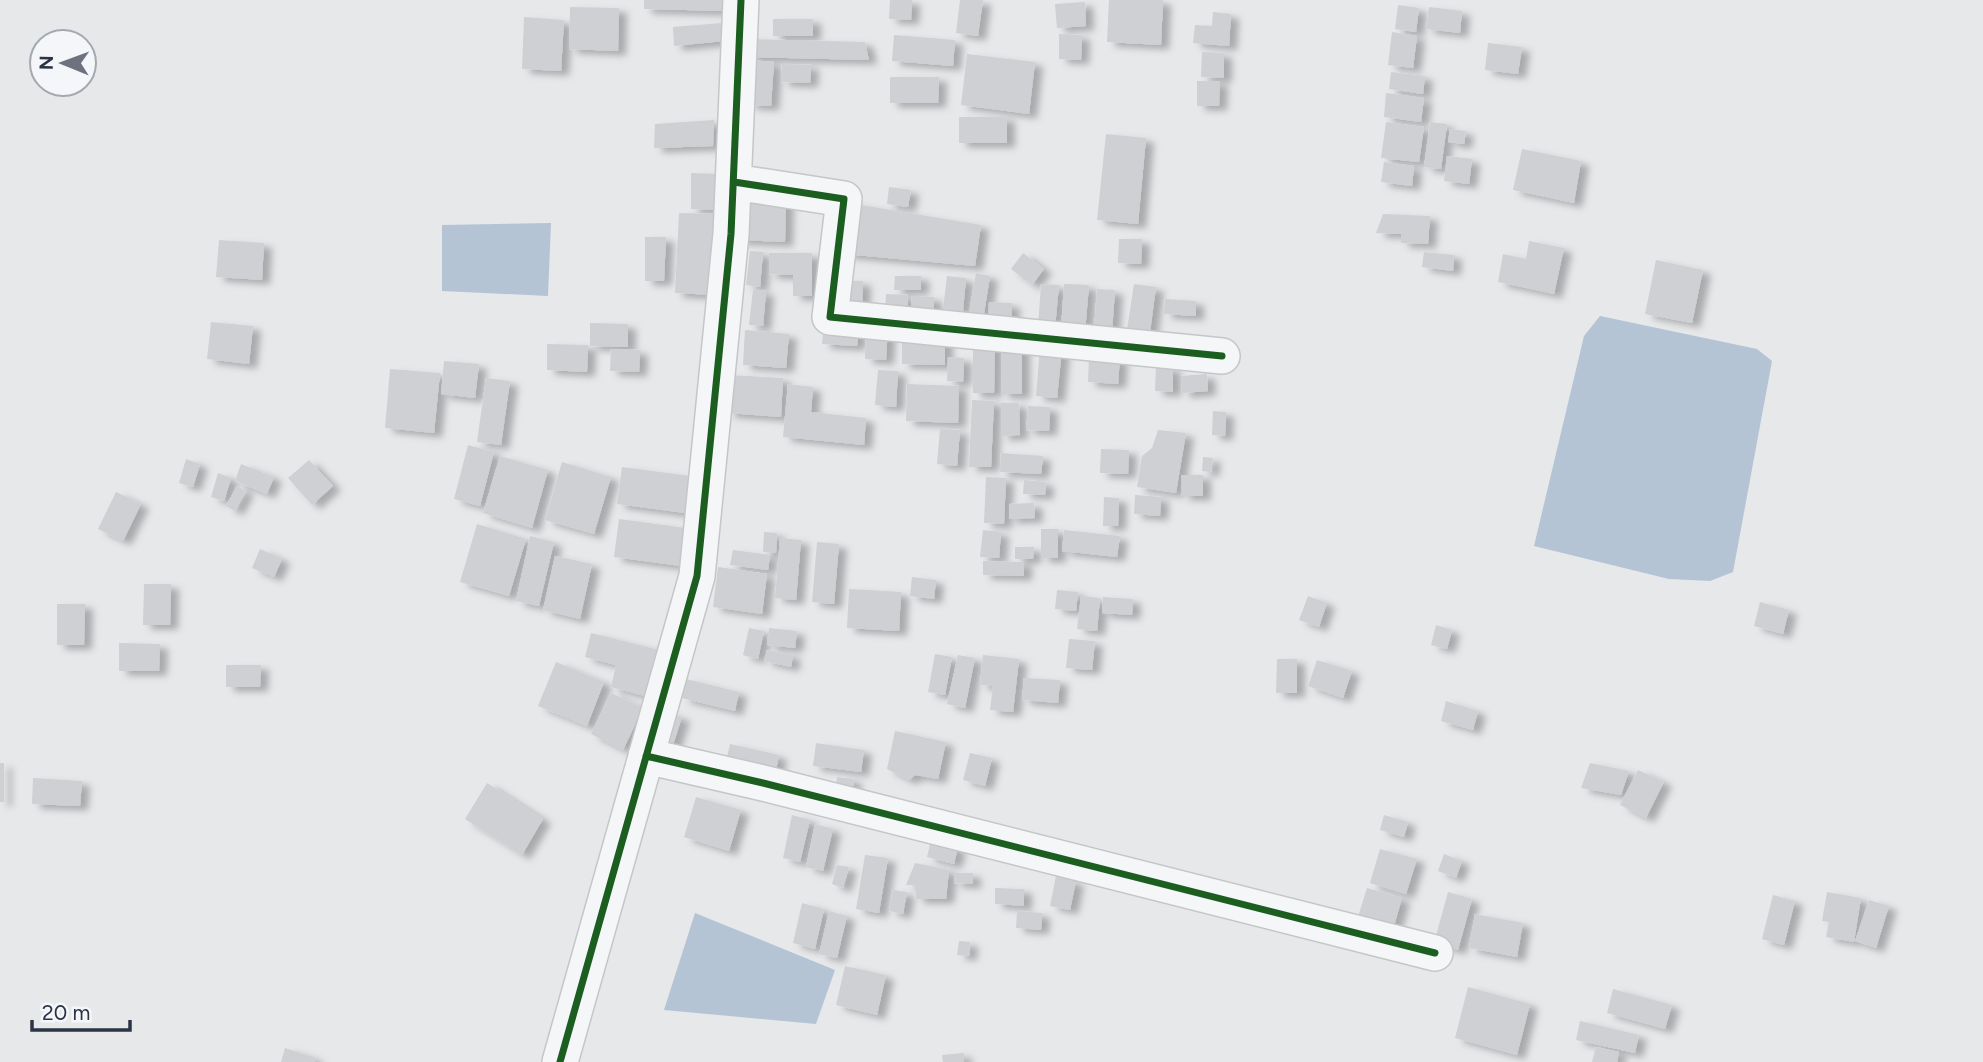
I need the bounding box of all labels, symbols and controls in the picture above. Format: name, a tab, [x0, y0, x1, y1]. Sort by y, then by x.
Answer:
north arrow	[28, 28, 98, 98]
text: N	[35, 55, 58, 70]
scale bar	[32, 988, 130, 1032]
text: 20 m	[42, 1000, 90, 1025]

